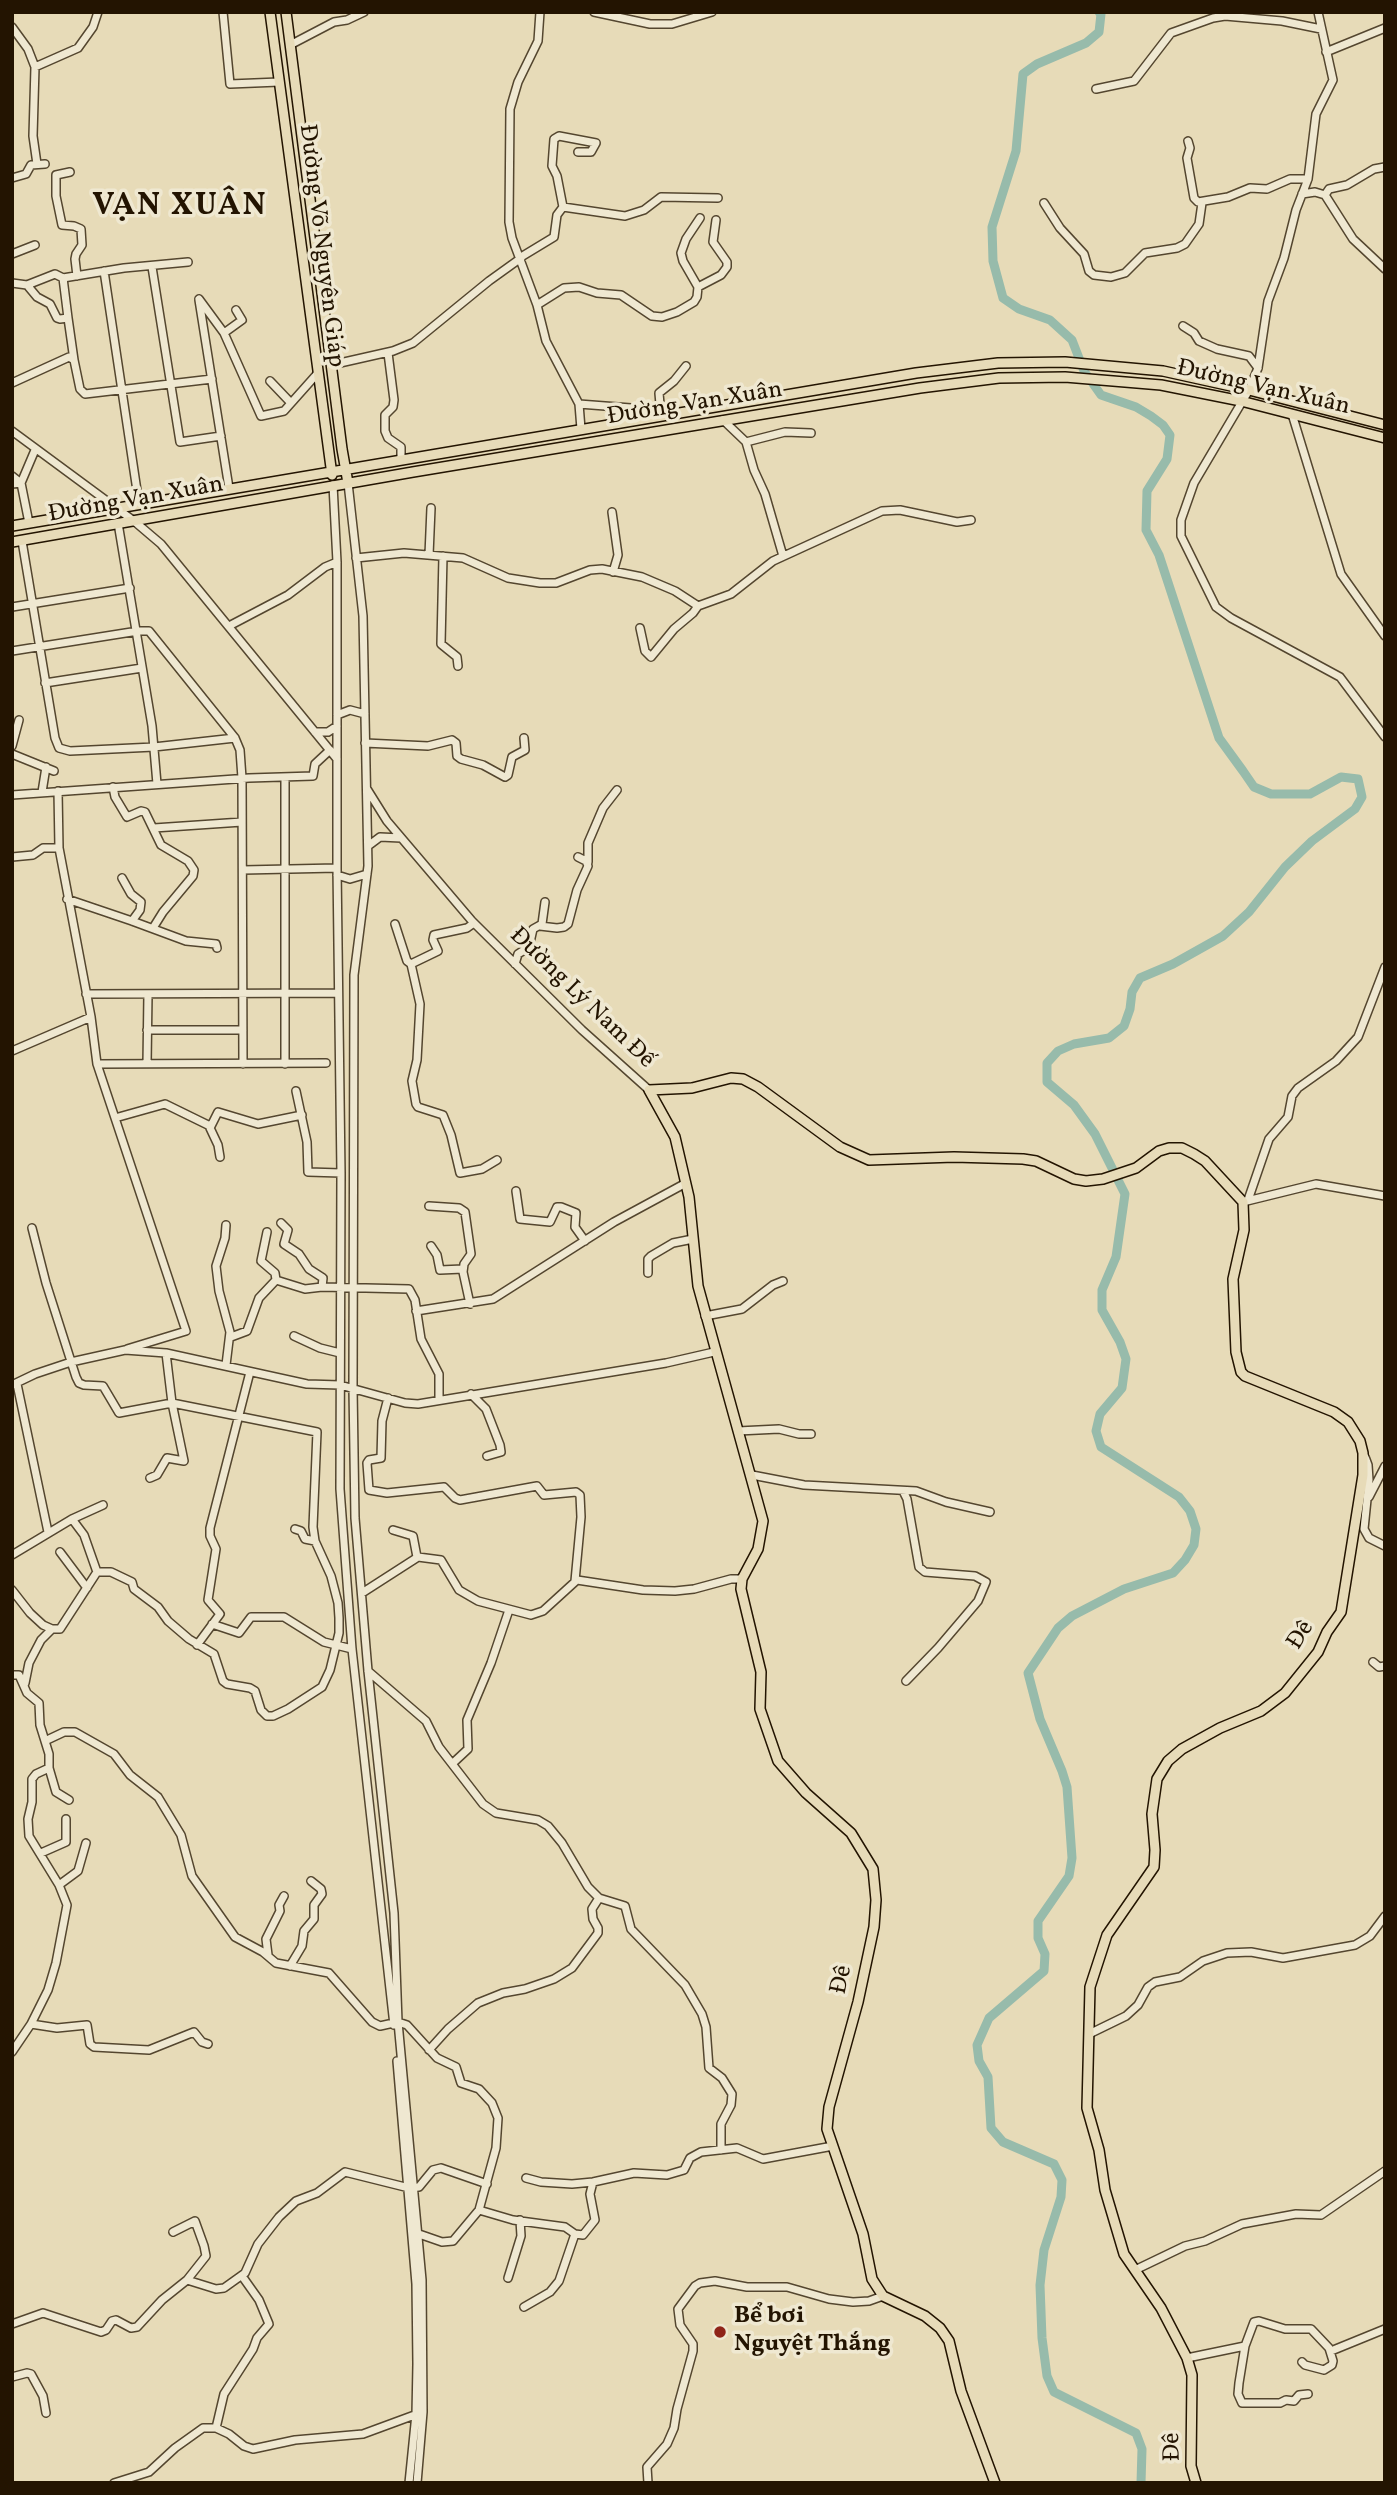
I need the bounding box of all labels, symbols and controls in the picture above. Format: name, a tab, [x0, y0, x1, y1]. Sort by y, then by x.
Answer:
street label: Đường Võ Nguyên Giáp	[291, 123, 349, 369]
district label: VẠN XUÂN	[93, 189, 267, 227]
street label: Đường Vạn Xuân	[1173, 355, 1353, 423]
street label: Đường Vạn Xuân	[605, 377, 785, 433]
street label: Đường Vạn Xuân	[46, 471, 226, 531]
street label: Đường Lý Nam Đế	[502, 922, 660, 1076]
street label: Đê	[1282, 1616, 1322, 1656]
street label: Đê	[826, 1963, 860, 1997]
place label: Bể bơi Nguyệt Thắng	[734, 2304, 891, 2360]
marker: Bể bơi Nguyệt Thắng	[712, 2324, 728, 2340]
street label: Đê	[1159, 2432, 1189, 2462]

